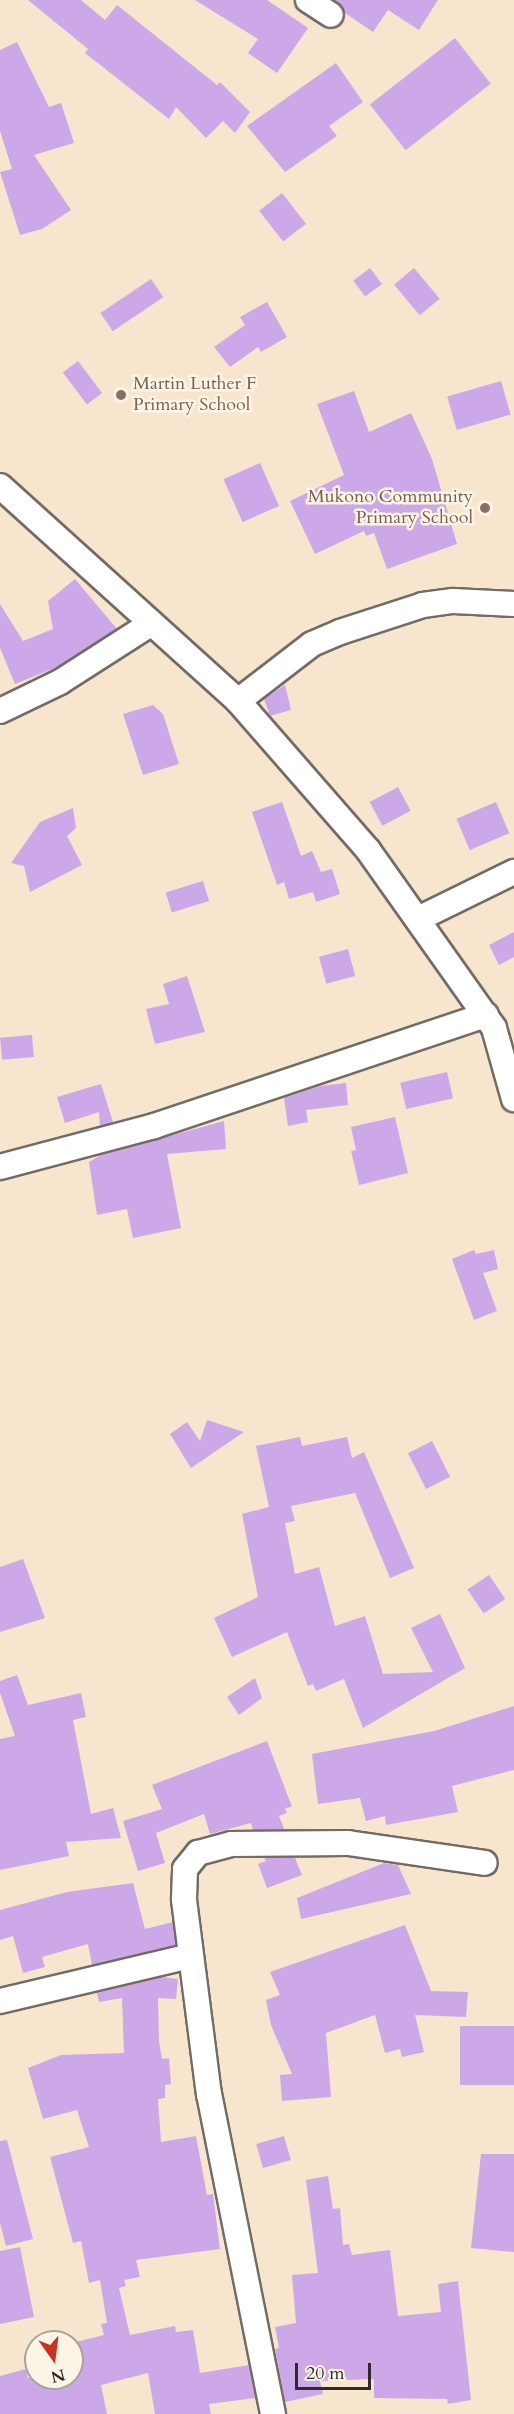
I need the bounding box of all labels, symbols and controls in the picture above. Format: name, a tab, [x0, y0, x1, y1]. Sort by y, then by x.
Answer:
place label: Martin Luther F Primary School	[133, 374, 256, 416]
marker: Martin Luther F Primary School	[114, 388, 128, 402]
place label: Mukono Community Primary School	[308, 487, 473, 530]
marker: Mukono Community Primary School	[478, 501, 492, 515]
north arrow	[24, 2330, 84, 2390]
scale bar	[298, 2351, 374, 2389]
text: 20 m	[306, 2361, 345, 2386]
text: N	[48, 2363, 67, 2388]

